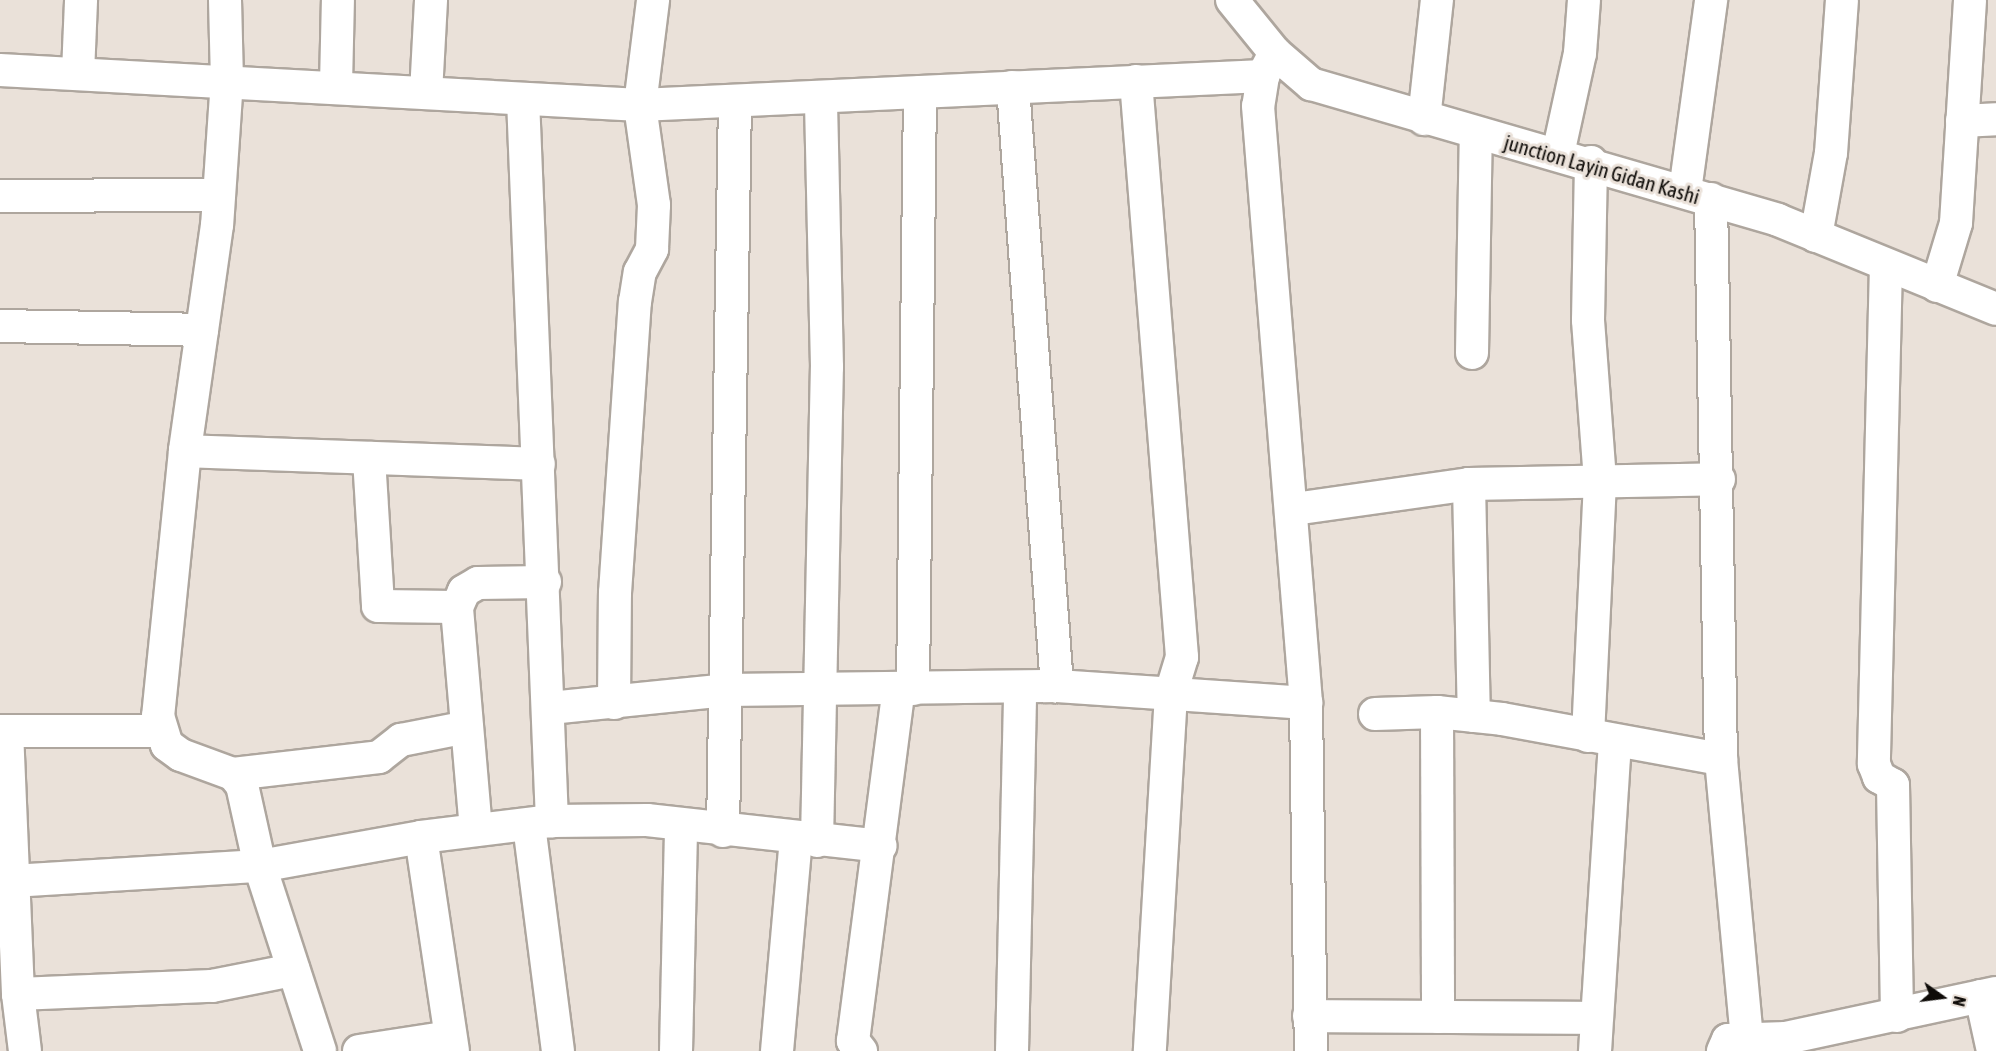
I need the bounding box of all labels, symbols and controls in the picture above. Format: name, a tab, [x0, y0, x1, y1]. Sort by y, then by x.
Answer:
street label: junction Layin Gidan Kashi	[1501, 129, 1703, 209]
north arrow	[1912, 967, 1972, 1027]
text: N	[1950, 995, 1969, 1008]

